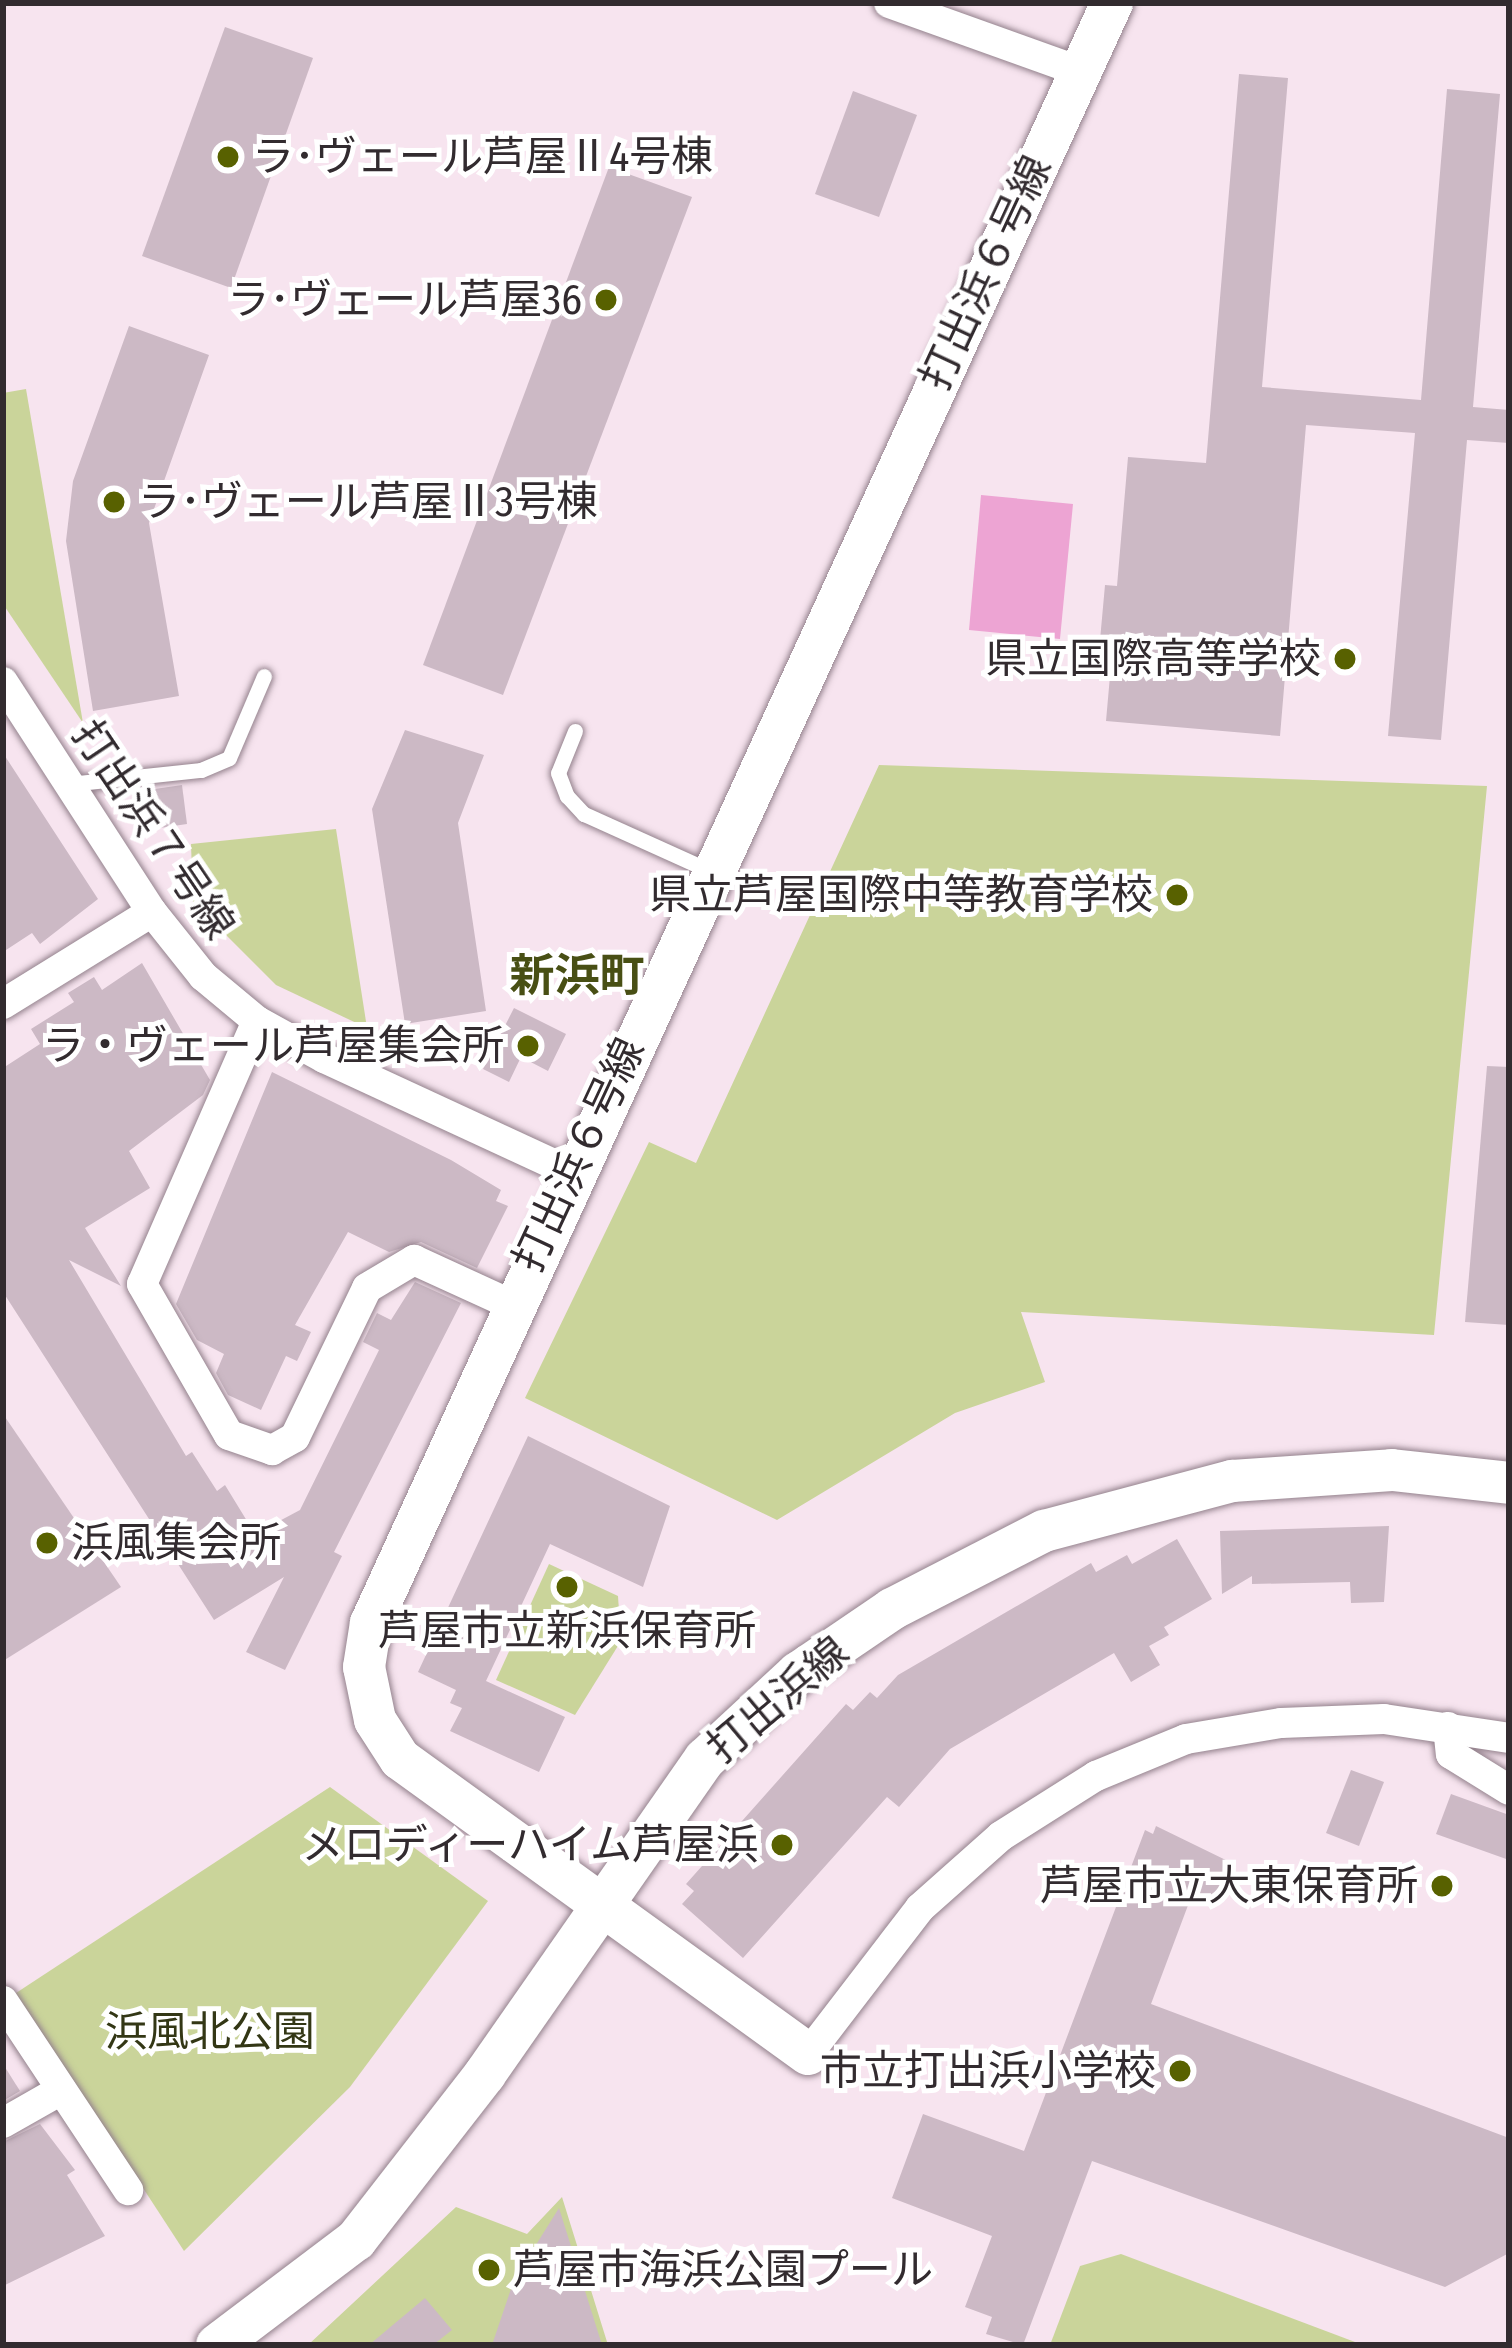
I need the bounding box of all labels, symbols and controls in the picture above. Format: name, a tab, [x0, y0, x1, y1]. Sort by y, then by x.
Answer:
place label: ラ･ヴェール芦屋Ⅱ4号棟	[252, 132, 713, 182]
marker: ラ･ヴェール芦屋Ⅱ4号棟	[215, 144, 241, 170]
street label: 打出浜６号線	[910, 148, 1062, 398]
place label: ラ･ヴェール芦屋36	[227, 275, 582, 325]
marker: ラ･ヴェール芦屋36	[593, 287, 619, 313]
place label: ラ･ヴェール芦屋Ⅱ3号棟	[138, 477, 598, 527]
marker: ラ･ヴェール芦屋Ⅱ3号棟	[101, 489, 127, 515]
place label: 県立国際高等学校	[985, 634, 1321, 684]
marker: 県立国際高等学校	[1332, 646, 1358, 672]
street label: 打出浜７号線	[62, 711, 244, 949]
place label: 県立芦屋国際中等教育学校	[649, 870, 1153, 920]
marker: 県立芦屋国際中等教育学校	[1164, 882, 1190, 908]
district label: 新浜町	[510, 950, 644, 1004]
place label: ラ・ヴェール芦屋集会所	[42, 1021, 504, 1071]
street label: 打出浜６号線	[503, 1030, 655, 1280]
marker: ラ・ヴェール芦屋集会所	[515, 1033, 541, 1059]
place label: 浜風集会所	[71, 1518, 281, 1568]
marker: 浜風集会所	[34, 1530, 60, 1556]
marker: 芦屋市立新浜保育所	[554, 1574, 580, 1600]
place label: 芦屋市立新浜保育所	[378, 1606, 756, 1656]
street label: 打出浜線	[697, 1627, 859, 1773]
place label: メロディーハイム芦屋浜	[296, 1820, 758, 1870]
marker: メロディーハイム芦屋浜	[769, 1832, 795, 1858]
place label: 芦屋市立大東保育所	[1040, 1861, 1418, 1911]
marker: 芦屋市立大東保育所	[1429, 1873, 1455, 1899]
park label: 浜風北公園	[105, 2007, 315, 2057]
place label: 市立打出浜小学校	[820, 2046, 1156, 2096]
marker: 市立打出浜小学校	[1167, 2058, 1193, 2084]
place label: 芦屋市海浜公園プール	[513, 2245, 933, 2295]
marker: 芦屋市海浜公園プール	[476, 2257, 502, 2283]

